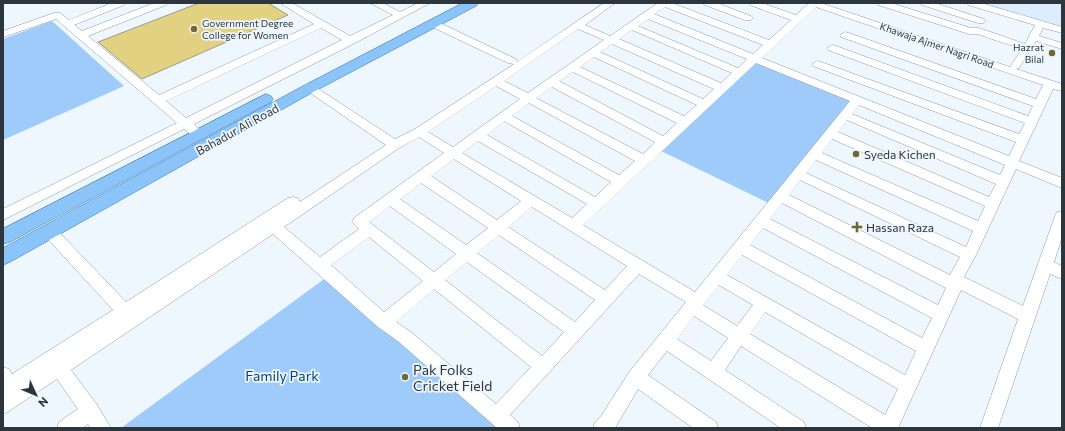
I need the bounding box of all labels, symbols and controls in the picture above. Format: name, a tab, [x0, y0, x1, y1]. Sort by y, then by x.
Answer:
place label: Government Degree College for Women	[202, 17, 293, 41]
street label: Khawaja Ajmer Nagri Road	[878, 20, 996, 70]
marker: Government Degree College for Women	[189, 24, 199, 34]
place label: Hazrat Bilal	[1013, 41, 1044, 65]
marker: Hazrat Bilal	[1047, 48, 1057, 58]
street label: Bahadur Ali Road	[193, 100, 281, 158]
place label: Syeda Kichen	[864, 147, 936, 161]
marker: Syeda Kichen	[851, 149, 861, 159]
place label: Hassan Raza	[866, 220, 934, 234]
marker: Hassan Raza	[851, 221, 863, 233]
place label: Pak Folks Cricket Field	[413, 361, 492, 394]
park label: Family Park	[245, 367, 319, 384]
marker: Pak Folks Cricket Field	[400, 372, 410, 382]
north arrow	[16, 375, 56, 415]
text: N	[36, 395, 51, 410]

